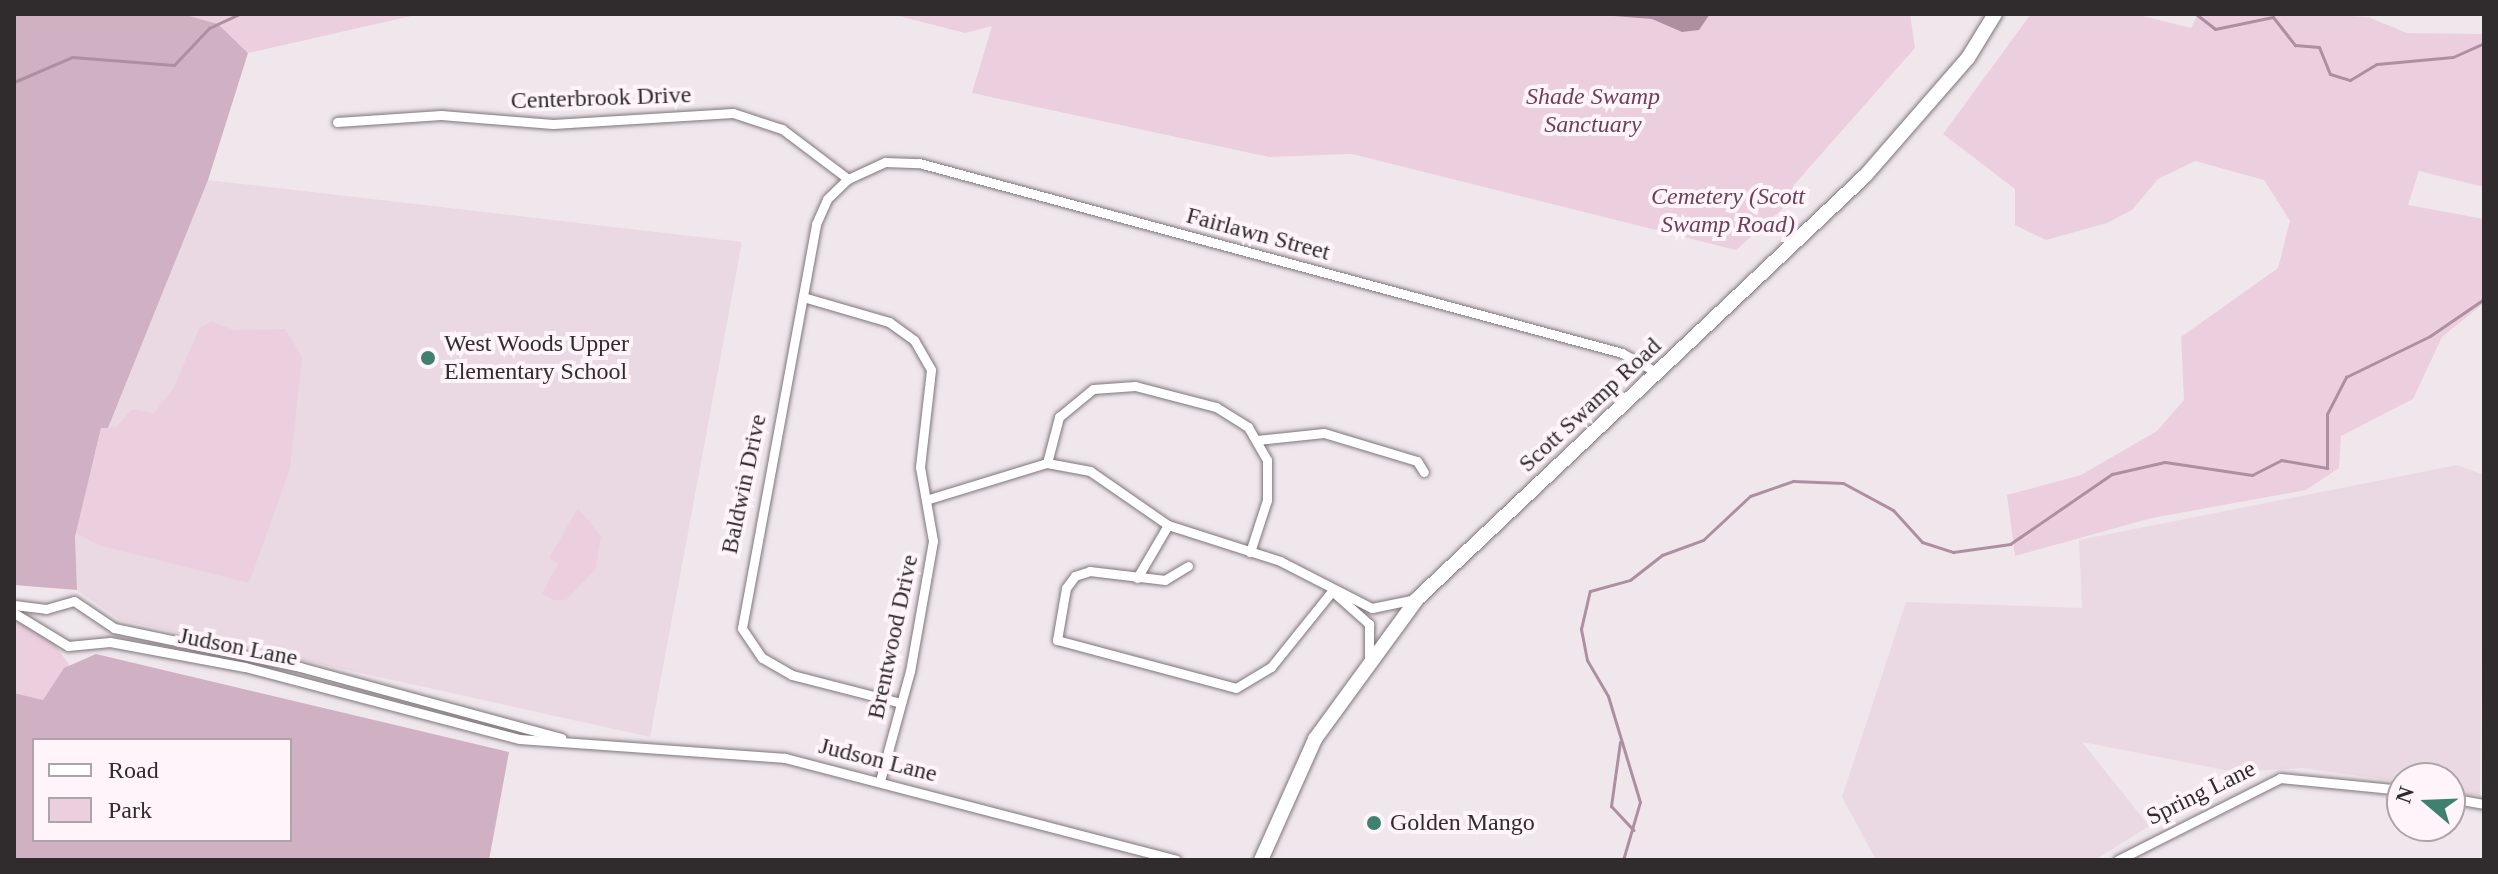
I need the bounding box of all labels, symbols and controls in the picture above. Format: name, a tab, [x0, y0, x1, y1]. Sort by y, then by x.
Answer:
street label: Centerbrook Drive	[510, 80, 692, 116]
park label: Shade Swamp Sanctuary	[1526, 83, 1660, 139]
park label: Cemetery (Scott Swamp Road)	[1651, 183, 1805, 239]
street label: Fairlawn Street	[1183, 201, 1333, 267]
place label: West Woods Upper Elementary School	[444, 330, 629, 386]
street label: Scott Swamp Road	[1513, 332, 1667, 478]
marker: West Woods Upper Elementary School	[419, 349, 437, 367]
street label: Baldwin Drive	[715, 412, 773, 556]
street label: Brentwood Drive	[862, 552, 924, 722]
street label: Judson Lane	[176, 621, 300, 673]
street label: Judson Lane	[816, 731, 940, 789]
legend	[32, 738, 292, 842]
street label: Spring Lane	[2142, 754, 2260, 832]
text: Road	[108, 757, 159, 783]
north arrow	[2386, 762, 2466, 842]
text: N	[2390, 783, 2419, 806]
text: Park	[108, 797, 152, 823]
place label: Golden Mango	[1390, 809, 1535, 837]
marker: Golden Mango	[1365, 814, 1383, 832]

